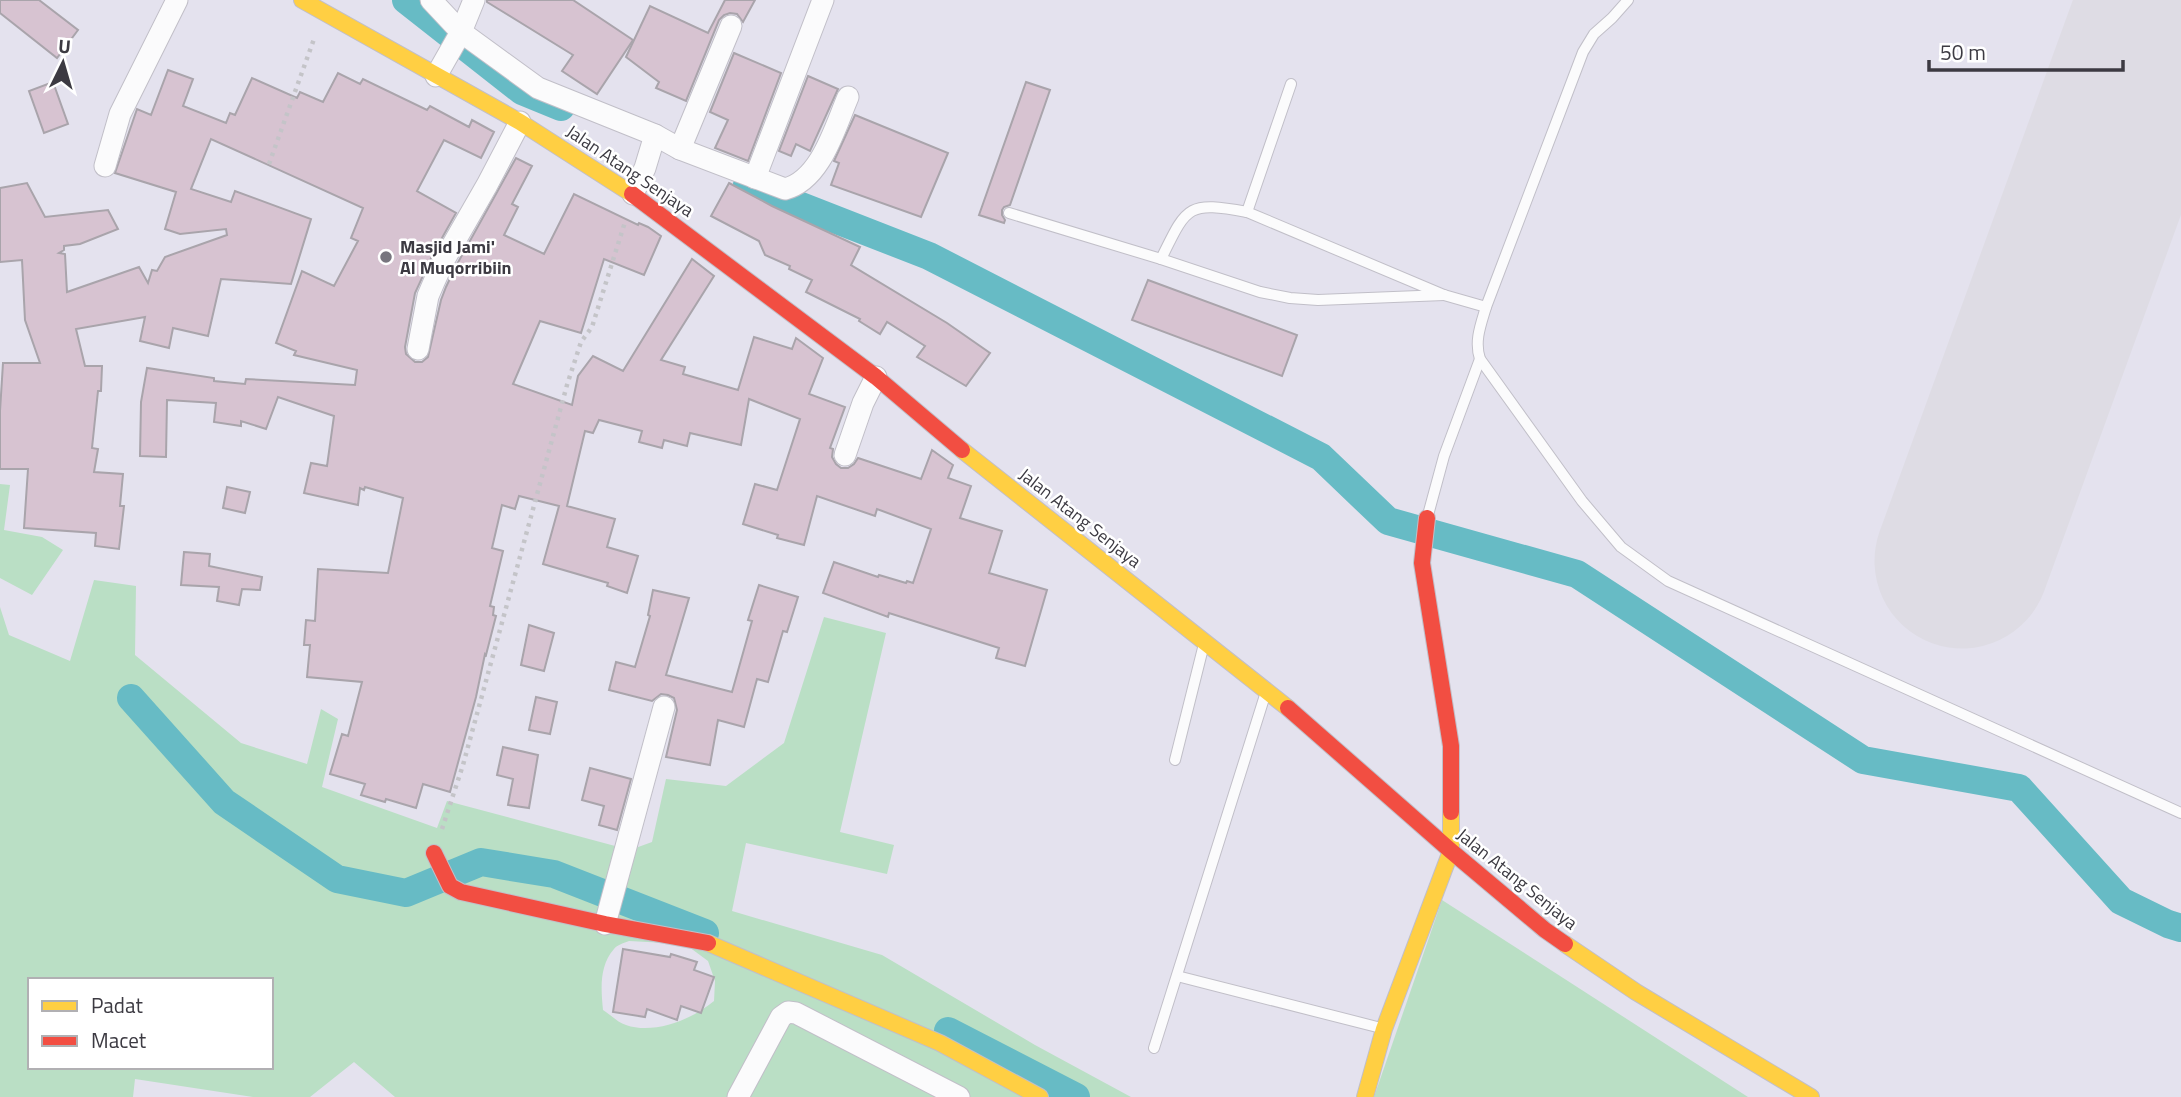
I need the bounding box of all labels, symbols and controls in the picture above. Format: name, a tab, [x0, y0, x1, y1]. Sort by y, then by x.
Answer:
north arrow	[28, 28, 98, 98]
scale bar	[1929, 28, 2123, 72]
text: U	[57, 31, 72, 61]
text: 50 m	[1940, 36, 1986, 68]
street label: Jalan Atang Senjaya	[561, 118, 699, 223]
place label: Masjid Jami' Al Muqorribiin	[400, 233, 511, 281]
marker: Masjid Jami' Al Muqorribiin	[378, 249, 394, 265]
street label: Jalan Atang Senjaya	[1013, 461, 1147, 574]
street label: Jalan Atang Senjaya	[1451, 821, 1584, 936]
legend	[28, 978, 273, 1069]
text: Padat	[91, 989, 143, 1021]
text: Macet	[91, 1024, 147, 1056]

